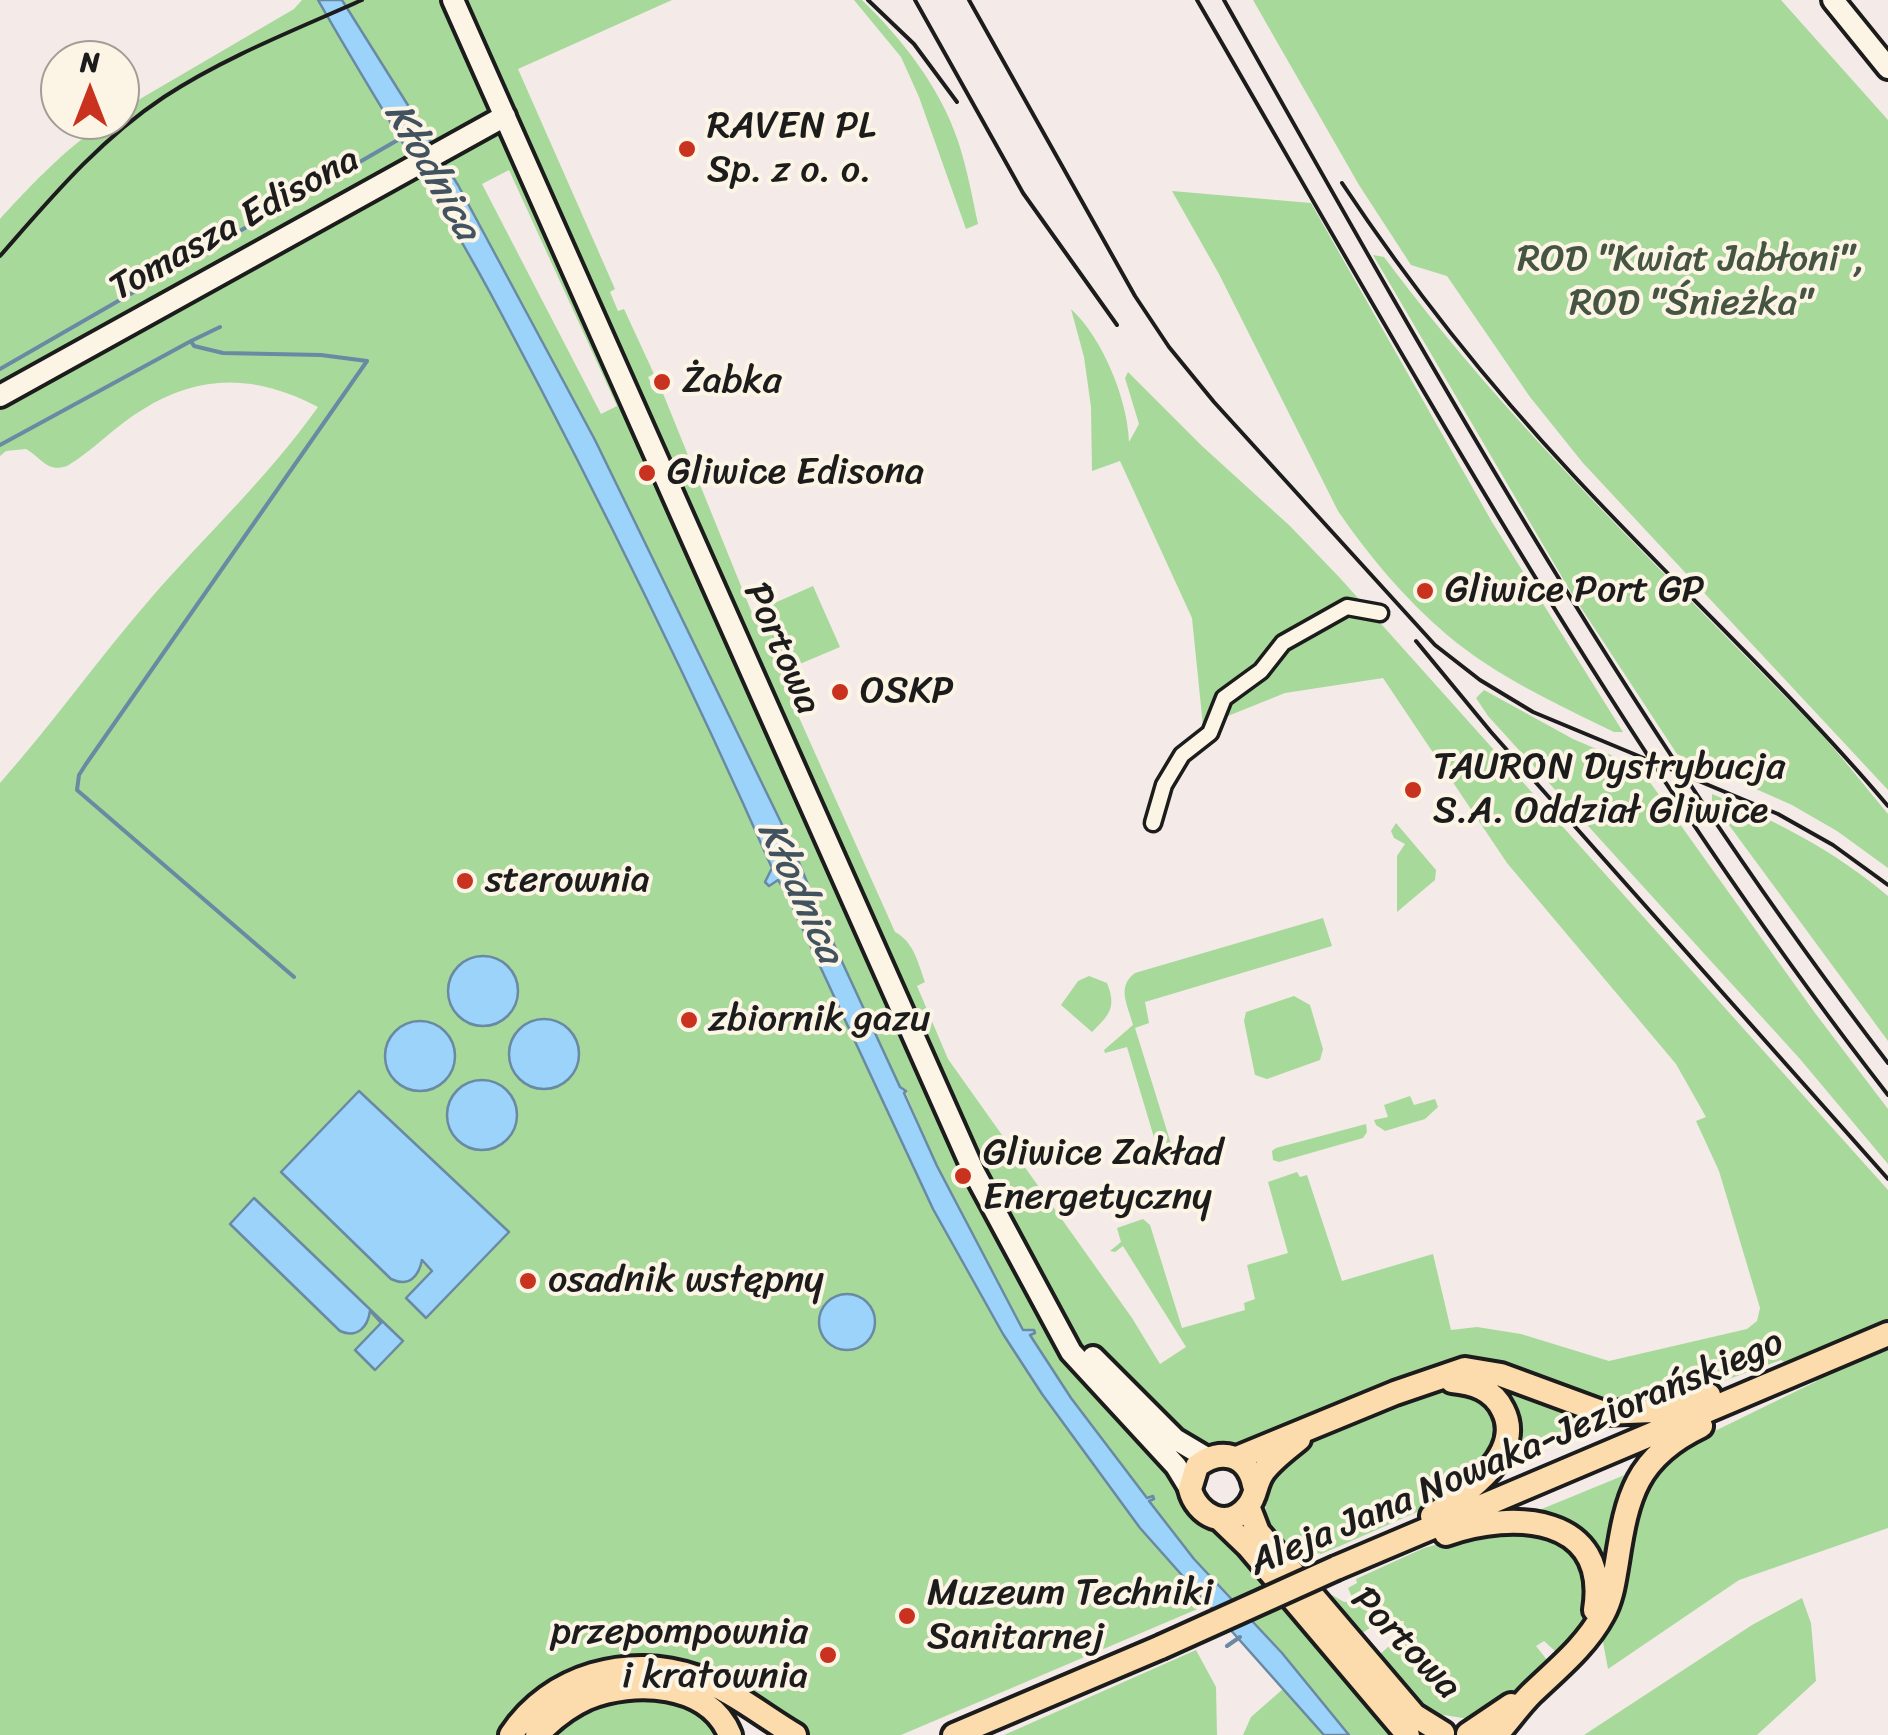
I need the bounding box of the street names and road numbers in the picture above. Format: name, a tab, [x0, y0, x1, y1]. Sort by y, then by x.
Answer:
street label: Tomasza Edisona	[102, 138, 368, 312]
street label: Portowa	[732, 576, 830, 722]
street label: Aleja Jana Nowaka-Jeziorańskiego	[1243, 1321, 1791, 1587]
street label: Portowa	[1340, 1578, 1470, 1710]

